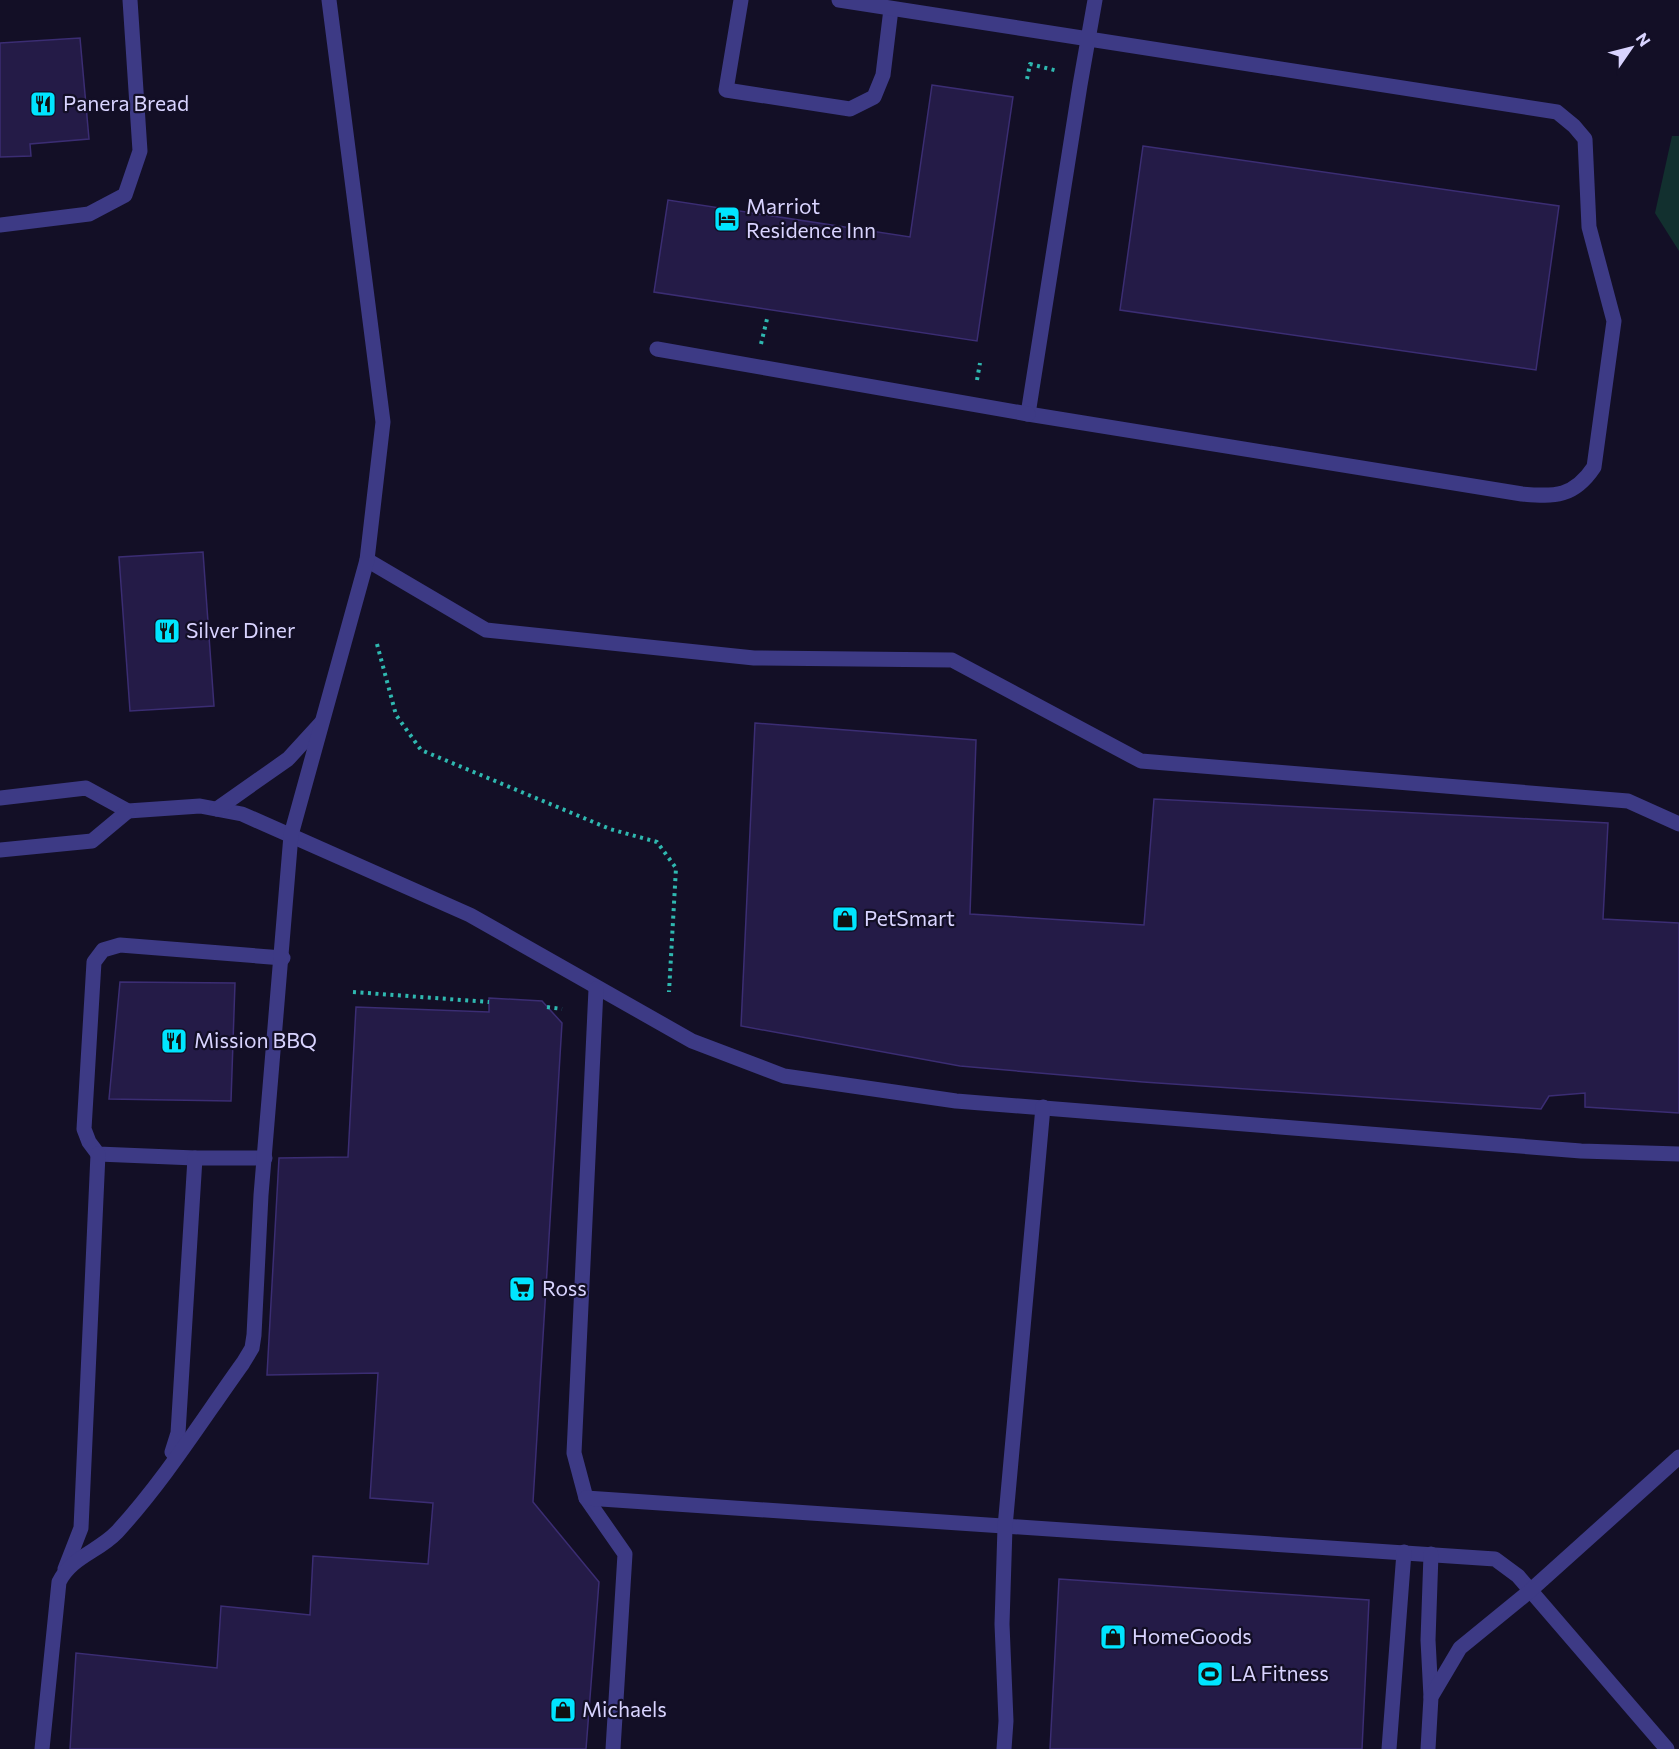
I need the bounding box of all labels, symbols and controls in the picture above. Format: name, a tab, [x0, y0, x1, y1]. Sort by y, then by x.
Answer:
north arrow	[1601, 18, 1661, 78]
text: N	[1632, 29, 1655, 49]
restaurant icon: Panera Bread	[28, 89, 58, 119]
place label: Panera Bread	[63, 90, 189, 115]
place label: Marriot Residence Inn	[746, 193, 876, 242]
hotel icon: Marriot Residence Inn	[712, 204, 742, 234]
restaurant icon: Silver Diner	[152, 616, 182, 646]
place label: Silver Diner	[186, 617, 295, 642]
shop icon: PetSmart	[830, 904, 860, 934]
place label: PetSmart	[864, 905, 955, 930]
restaurant icon: Mission BBQ	[159, 1026, 189, 1056]
place label: Mission BBQ	[194, 1027, 317, 1052]
supermarket icon: Ross	[507, 1274, 537, 1304]
place label: Ross	[542, 1275, 587, 1300]
shop icon: HomeGoods	[1098, 1622, 1128, 1652]
place label: HomeGoods	[1132, 1623, 1252, 1648]
sports icon: LA Fitness	[1195, 1659, 1225, 1689]
place label: LA Fitness	[1230, 1660, 1329, 1685]
shop icon: Michaels	[548, 1695, 578, 1725]
place label: Michaels	[582, 1696, 667, 1721]

